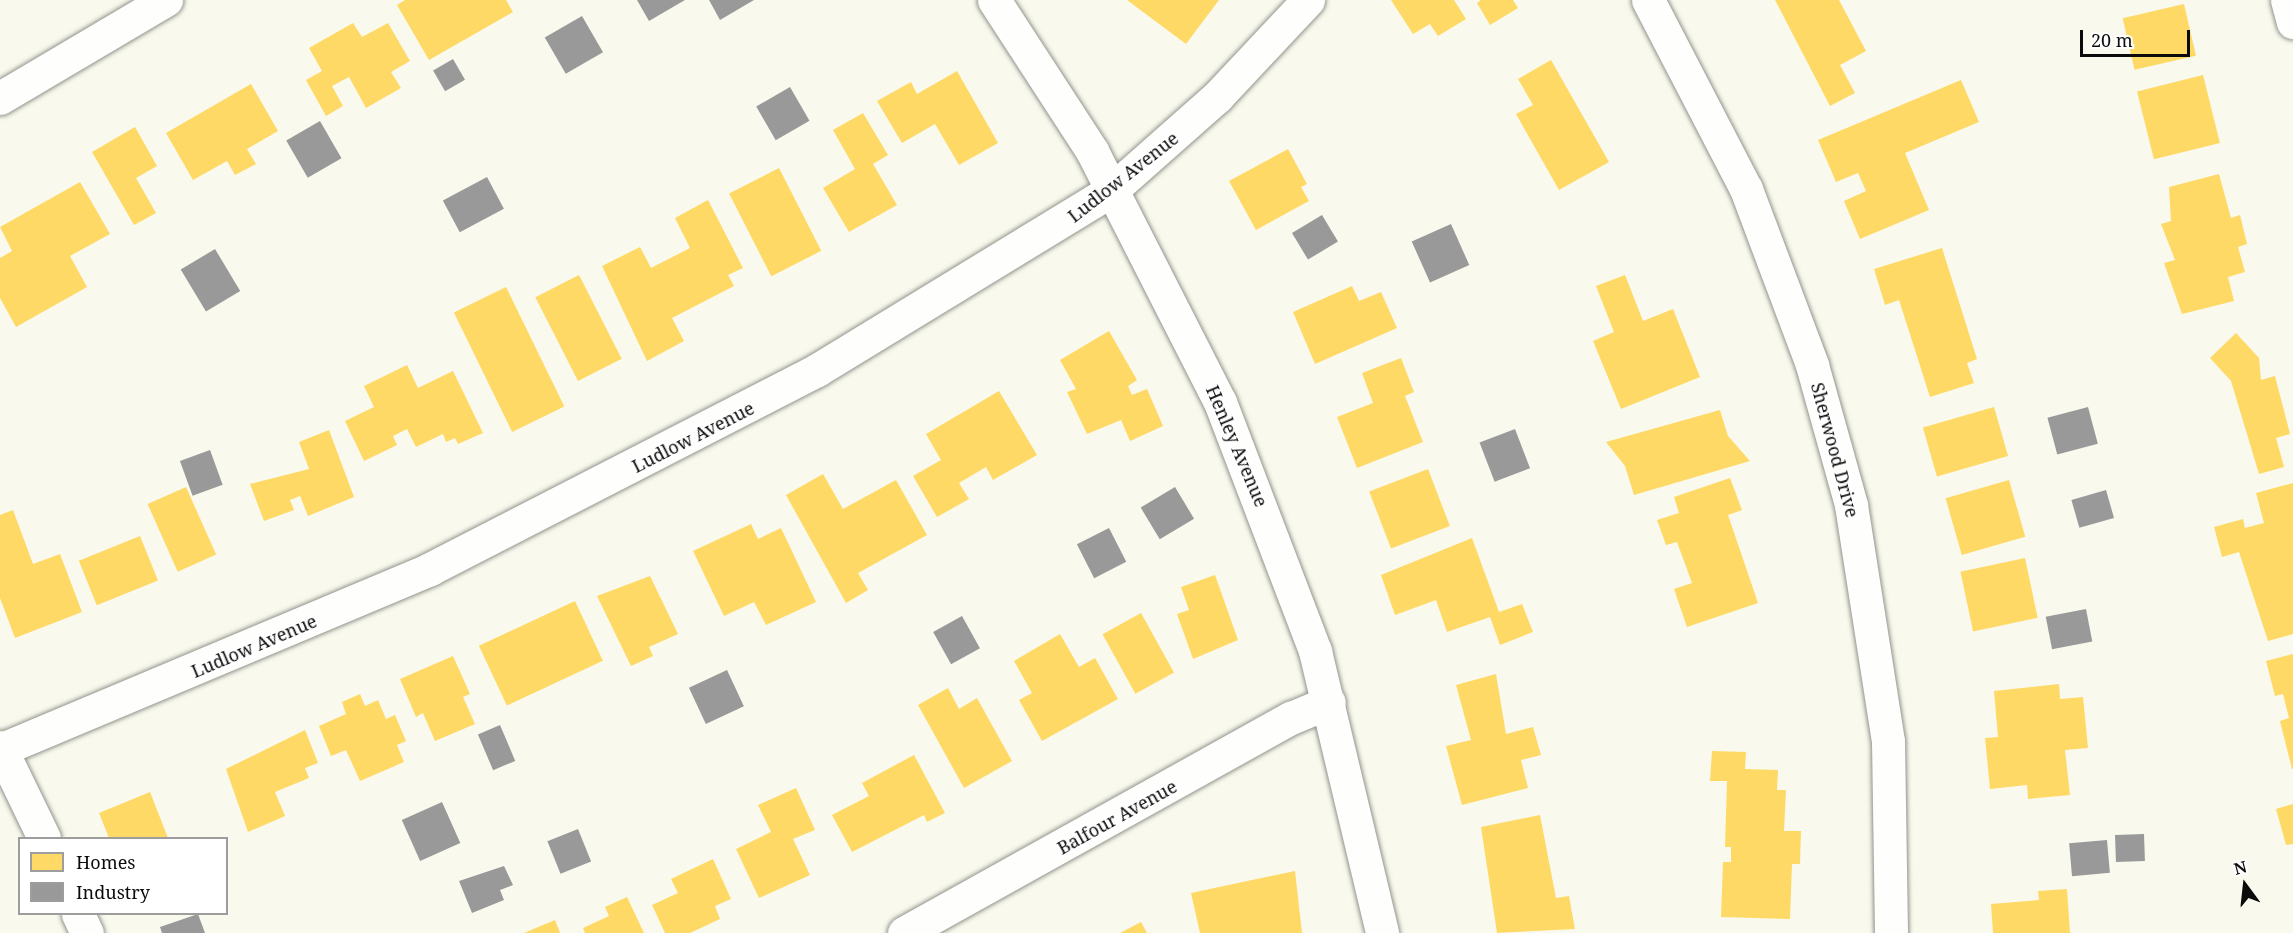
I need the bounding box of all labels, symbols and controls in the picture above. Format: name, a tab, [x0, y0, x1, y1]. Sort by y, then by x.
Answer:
scale bar	[2083, 18, 2192, 56]
text: 20 m	[2091, 28, 2133, 52]
street label: Ludlow Avenue	[1063, 127, 1183, 227]
street label: Sherwood Drive	[1807, 380, 1863, 520]
street label: Henley Avenue	[1202, 382, 1272, 510]
street label: Ludlow Avenue	[628, 397, 758, 477]
street label: Ludlow Avenue	[188, 610, 320, 682]
street label: Balfour Avenue	[1053, 775, 1181, 859]
legend	[18, 837, 228, 915]
text: Homes	[76, 850, 135, 874]
north arrow	[2215, 855, 2275, 915]
text: N	[2231, 855, 2249, 880]
text: Industry	[76, 880, 150, 904]

